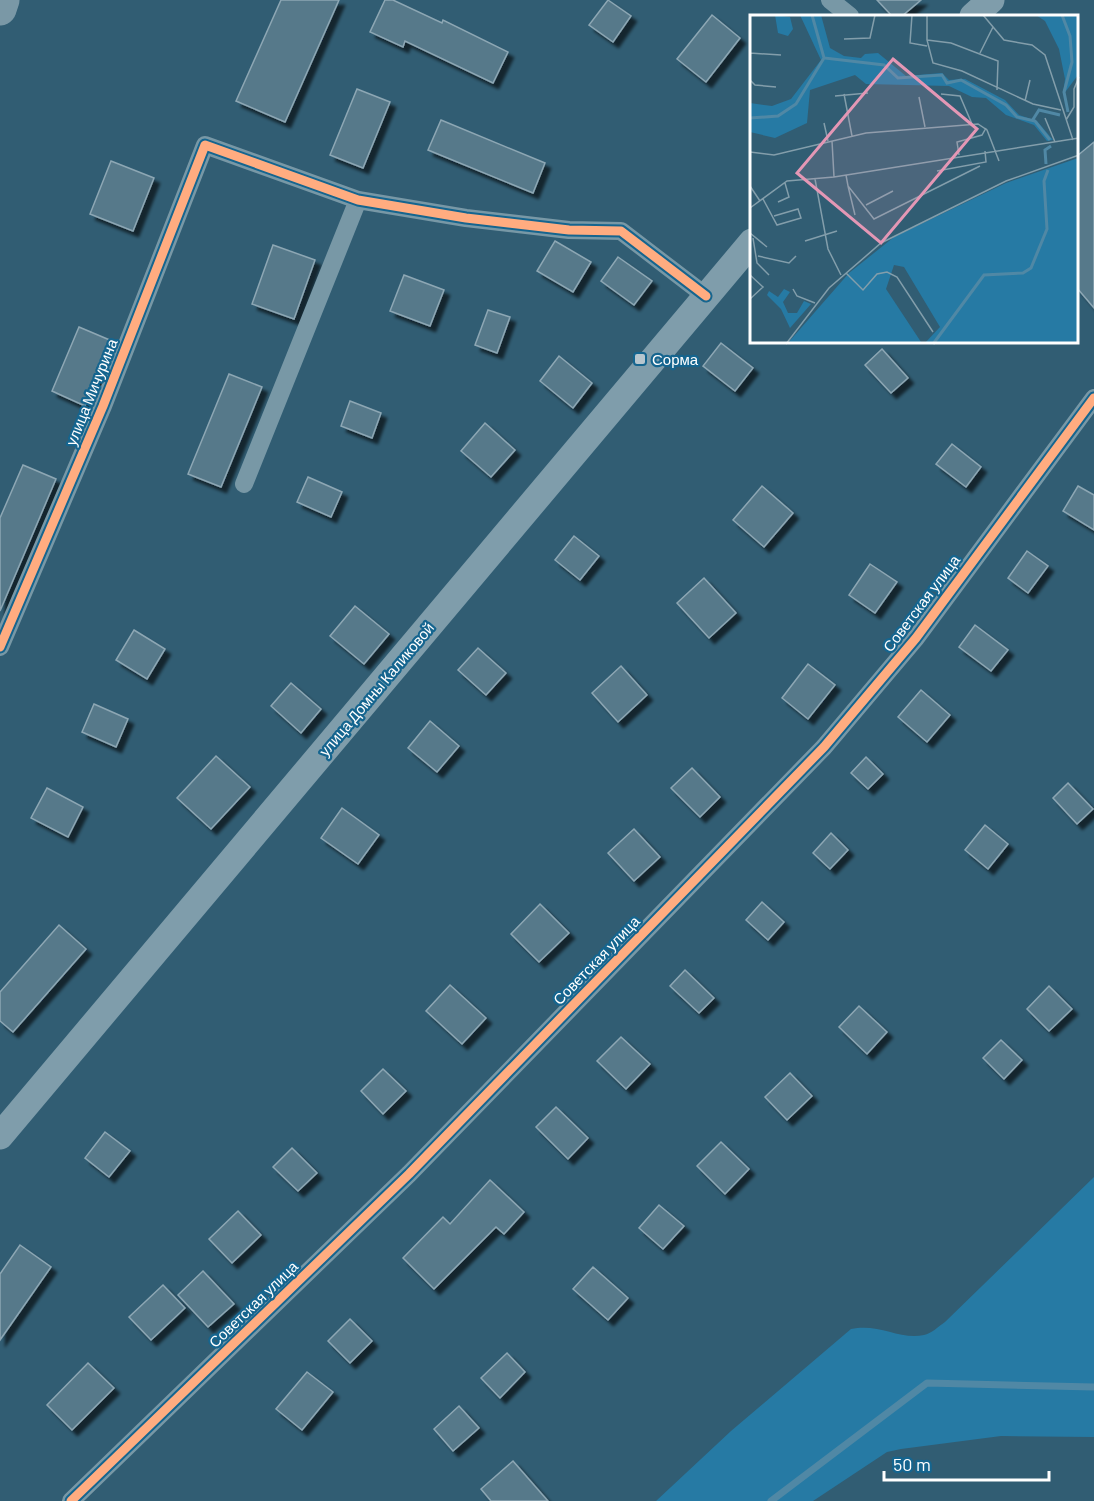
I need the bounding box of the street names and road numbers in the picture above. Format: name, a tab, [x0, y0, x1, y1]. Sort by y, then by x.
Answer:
street label: улица Мичурина	[61, 335, 121, 448]
street label: Советская улица	[879, 550, 964, 655]
street label: улица Домны Каликовой	[315, 618, 437, 760]
street label: Советская улица	[549, 911, 643, 1008]
street label: Советская улица	[205, 1257, 302, 1351]

